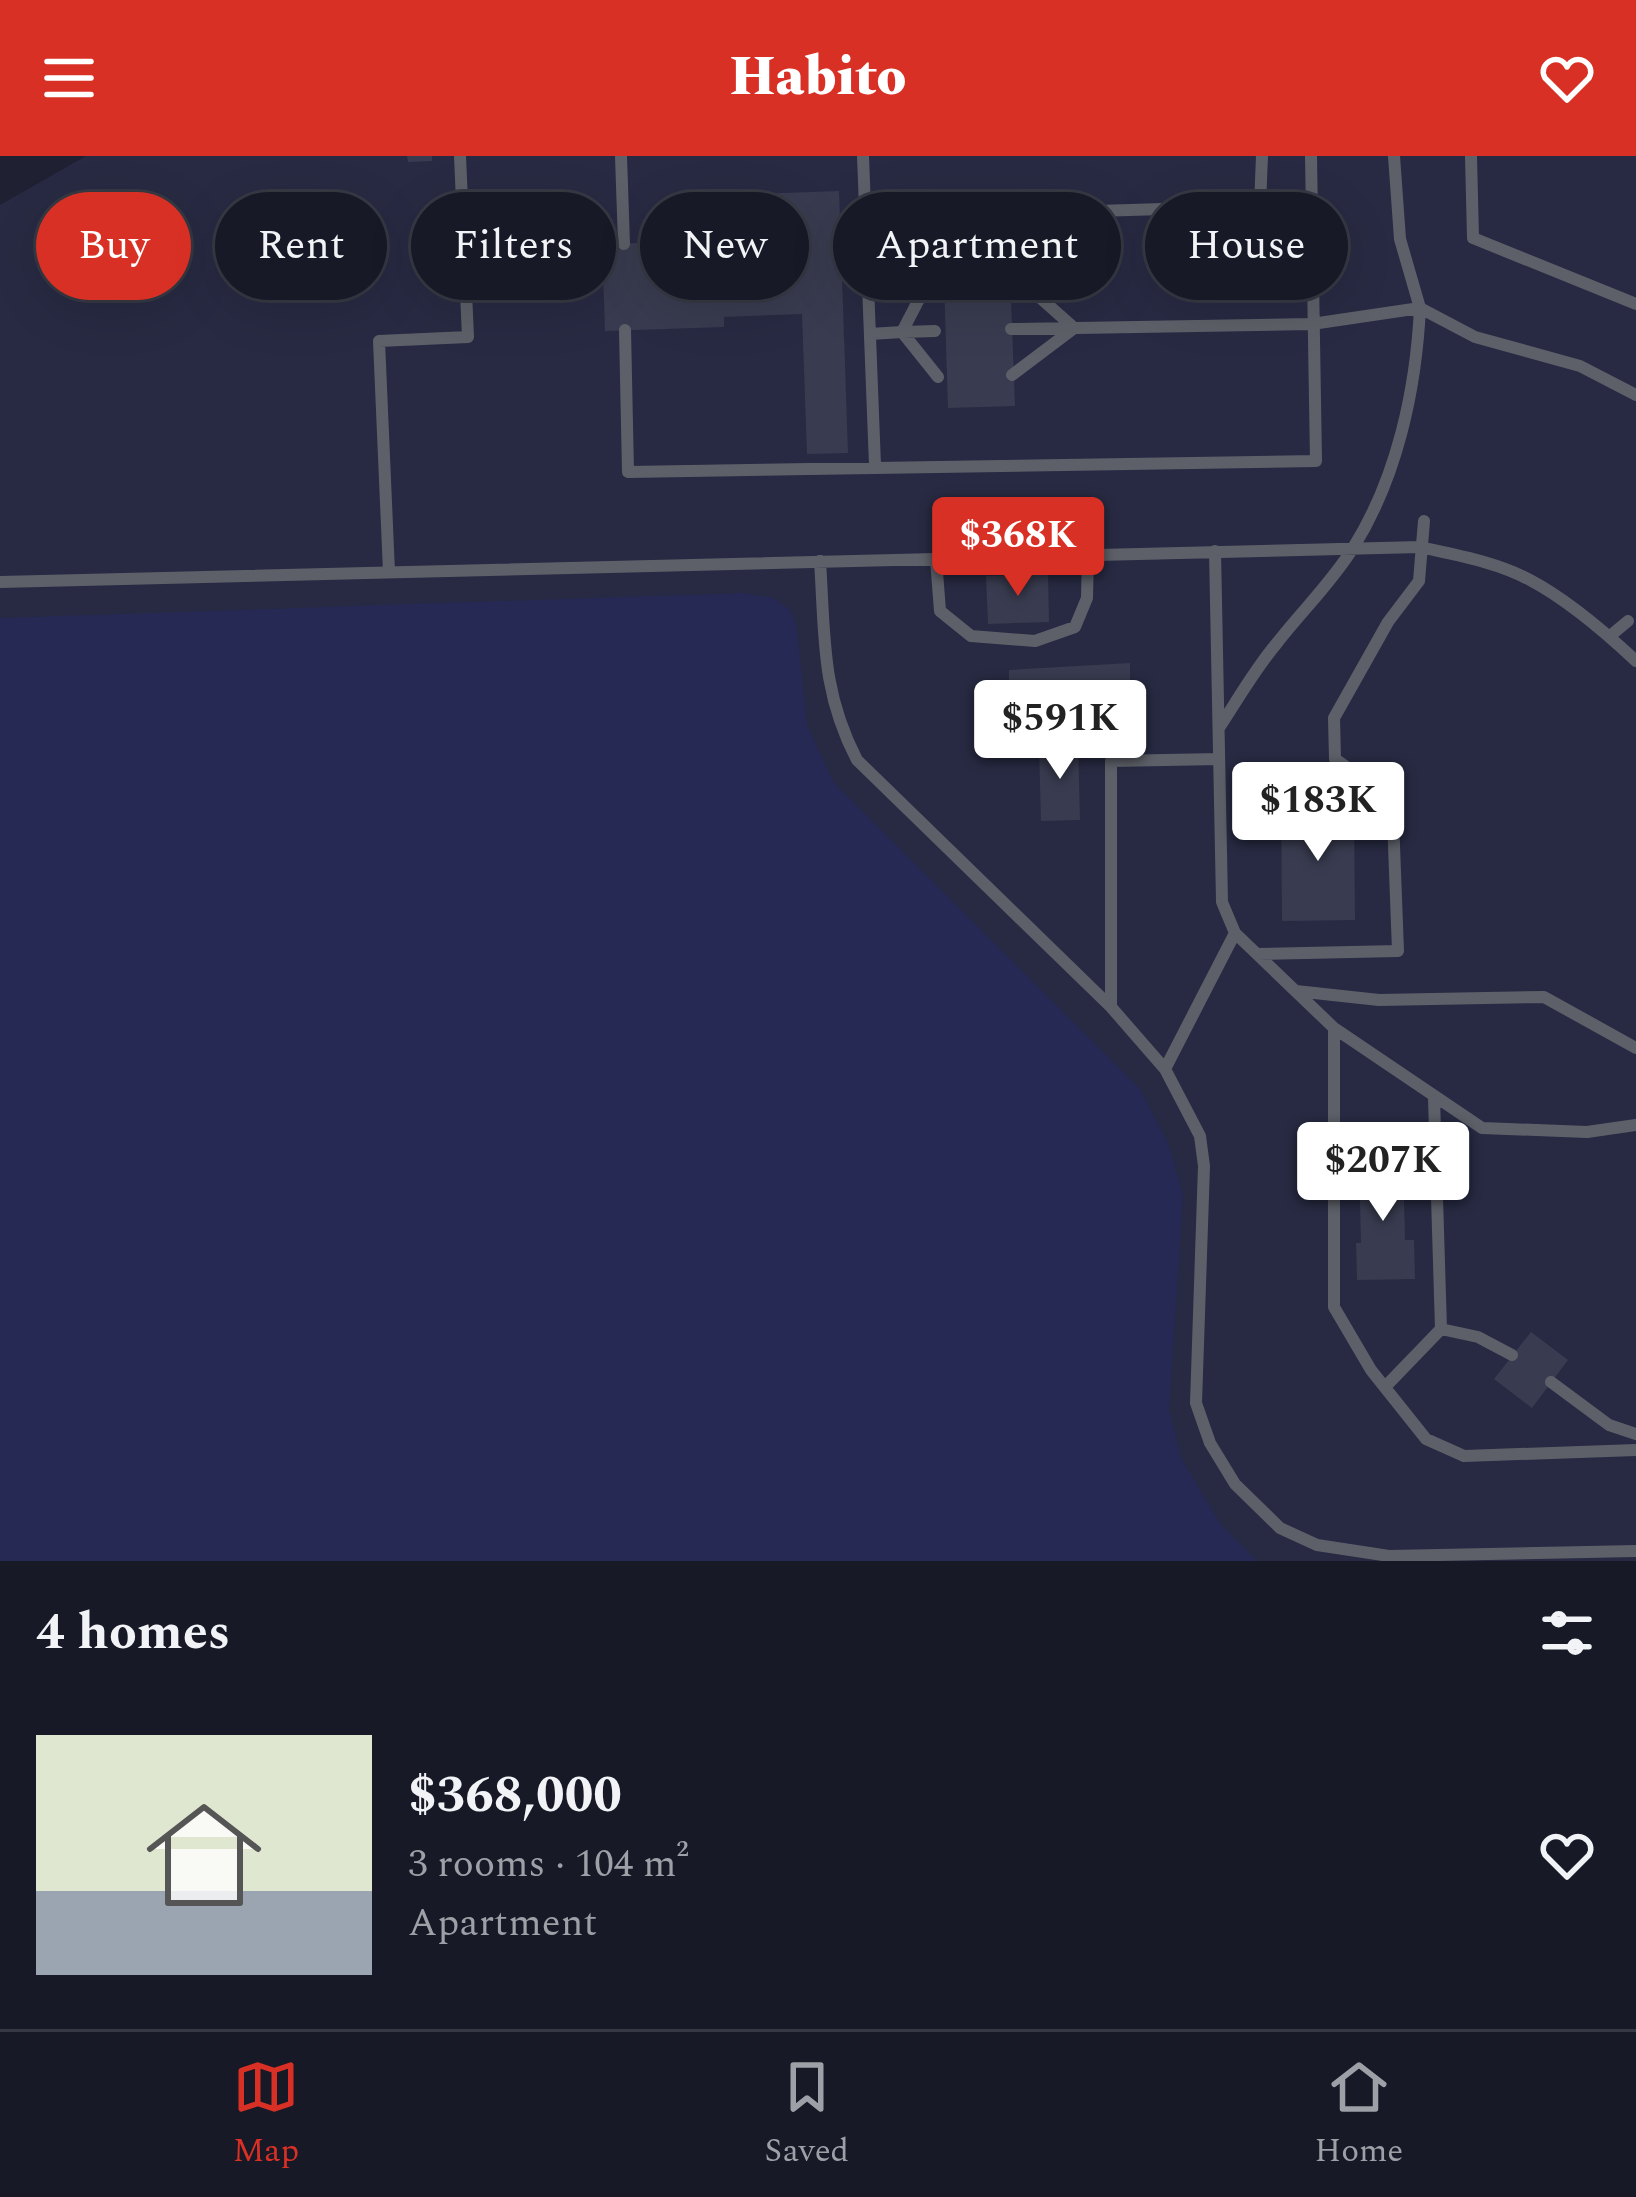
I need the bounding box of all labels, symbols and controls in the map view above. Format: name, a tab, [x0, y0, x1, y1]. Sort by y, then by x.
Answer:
text: Habito	[730, 37, 906, 119]
icon: menu	[36, 45, 102, 111]
icon: heart	[1534, 45, 1600, 111]
chip: Buy	[36, 192, 191, 300]
chip: Rent	[215, 192, 387, 300]
chip: Filters	[411, 192, 616, 300]
chip: New	[640, 192, 809, 300]
chip: Apartment	[833, 192, 1121, 300]
chip: House	[1145, 192, 1348, 300]
pin: $368K	[934, 497, 1102, 599]
text: $368K	[959, 506, 1077, 565]
pin: $591K	[976, 680, 1144, 782]
text: $591K	[1001, 689, 1119, 748]
pin: $183K	[1234, 762, 1402, 864]
text: $183K	[1259, 771, 1377, 830]
pin: $207K	[1299, 1122, 1467, 1224]
text: $207K	[1324, 1131, 1442, 1190]
text: 4 homes	[36, 1594, 230, 1672]
icon: filters	[1534, 1600, 1600, 1666]
text: $368,000	[408, 1757, 622, 1835]
icon: home	[132, 1783, 276, 1927]
icon: heart	[1534, 1822, 1600, 1888]
text: 3 rooms · 104 m²	[408, 1835, 689, 1894]
text: Apartment	[408, 1894, 597, 1953]
tab: Map	[233, 2054, 299, 2176]
tab: Saved	[764, 2054, 849, 2176]
tab: Home	[1314, 2054, 1403, 2176]

